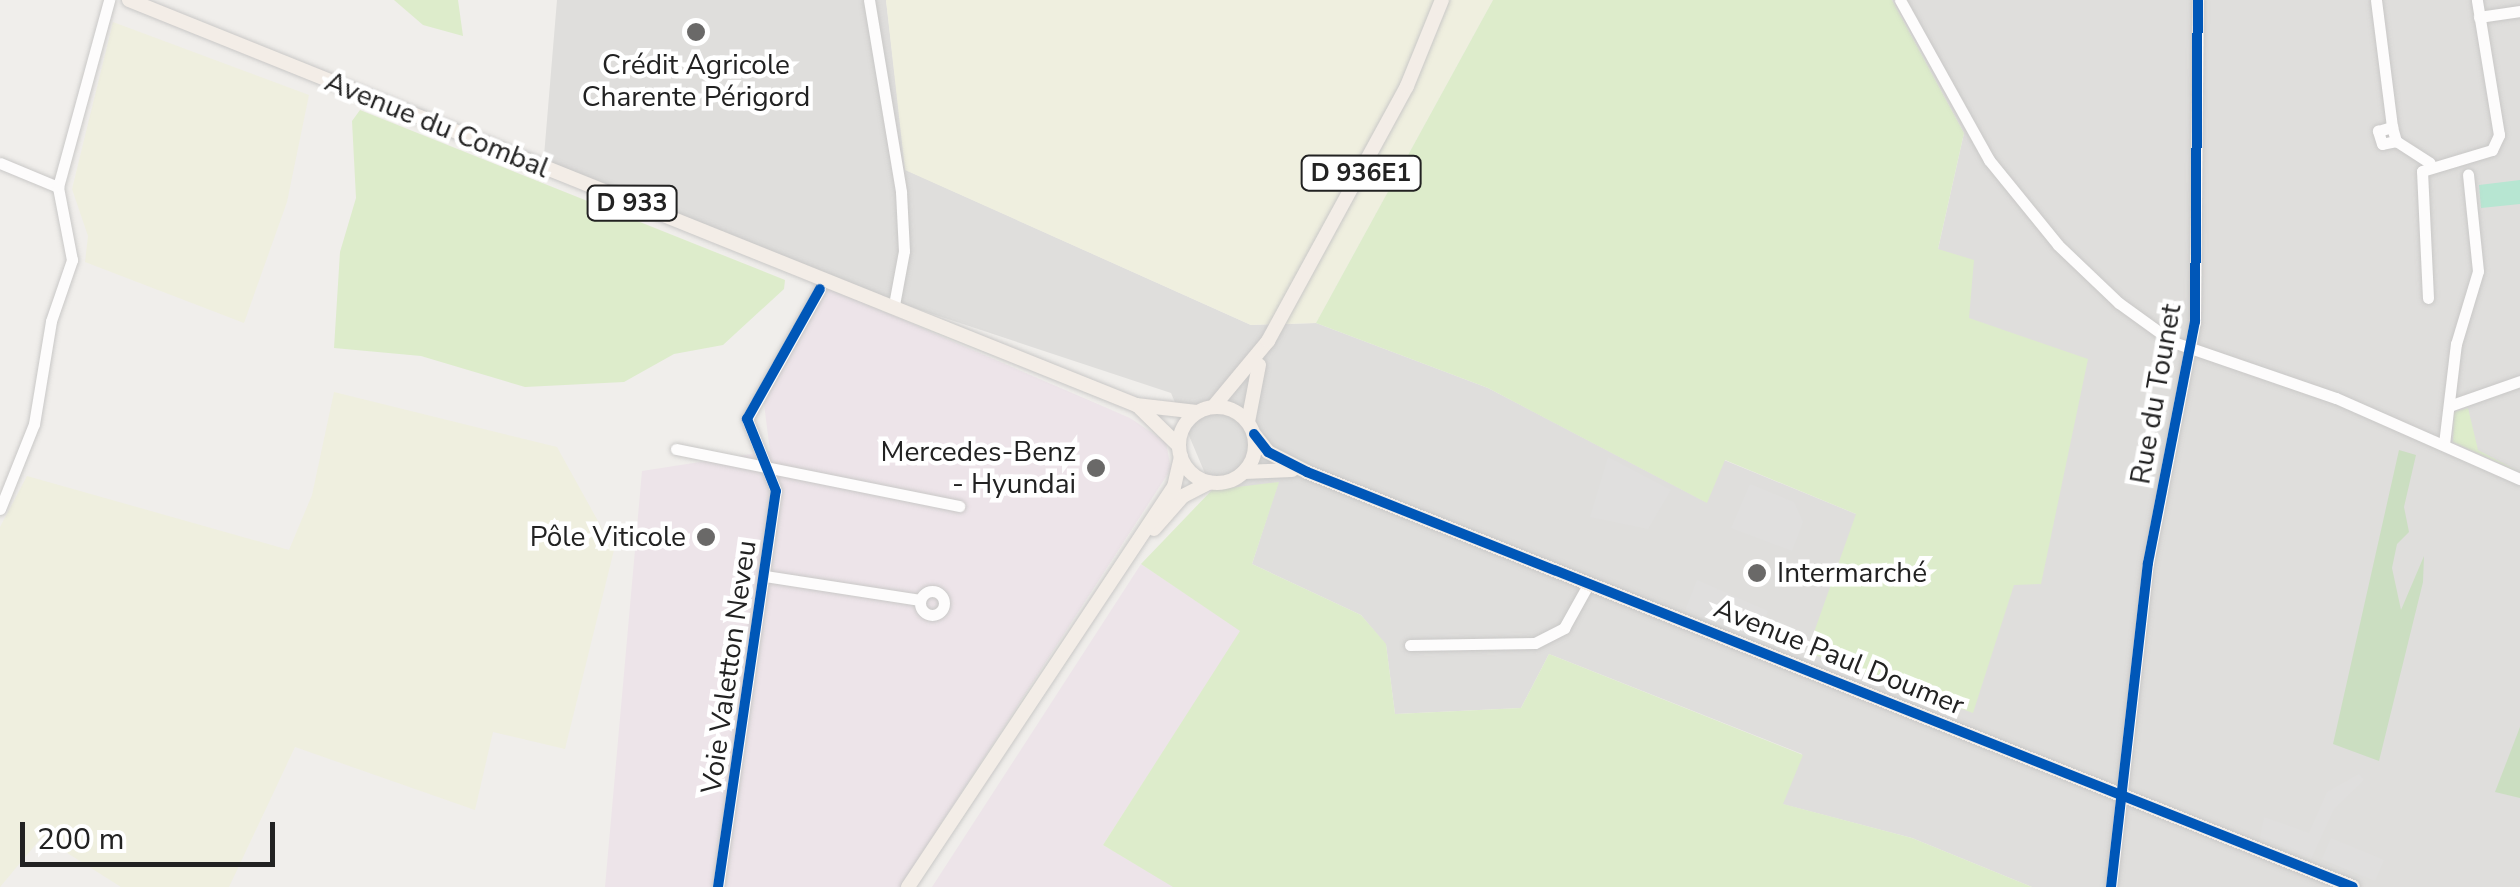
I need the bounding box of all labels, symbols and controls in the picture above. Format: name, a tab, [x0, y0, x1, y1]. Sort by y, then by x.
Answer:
marker: Crédit Agricole Charente Périgord	[685, 21, 707, 43]
place label: Crédit Agricole Charente Périgord	[582, 48, 810, 114]
street label: Avenue du Combal	[320, 65, 554, 185]
road number: D 936E1	[1298, 153, 1424, 193]
road number: D 933	[584, 183, 680, 223]
street label: Rue du Tounet	[2124, 301, 2188, 487]
place label: Mercedes-Benz - Hyundai	[880, 435, 1076, 501]
marker: Mercedes-Benz - Hyundai	[1085, 457, 1107, 479]
place label: Pôle Viticole	[530, 520, 686, 554]
marker: Pôle Viticole	[695, 526, 717, 548]
street label: Voie Valetton Neveu	[695, 538, 763, 796]
place label: Intermarché	[1777, 556, 1927, 590]
marker: Intermarché	[1746, 562, 1768, 584]
street label: Avenue Paul Doumer	[1709, 592, 1969, 722]
scale bar	[25, 802, 280, 864]
text: 200 m	[37, 819, 124, 860]

